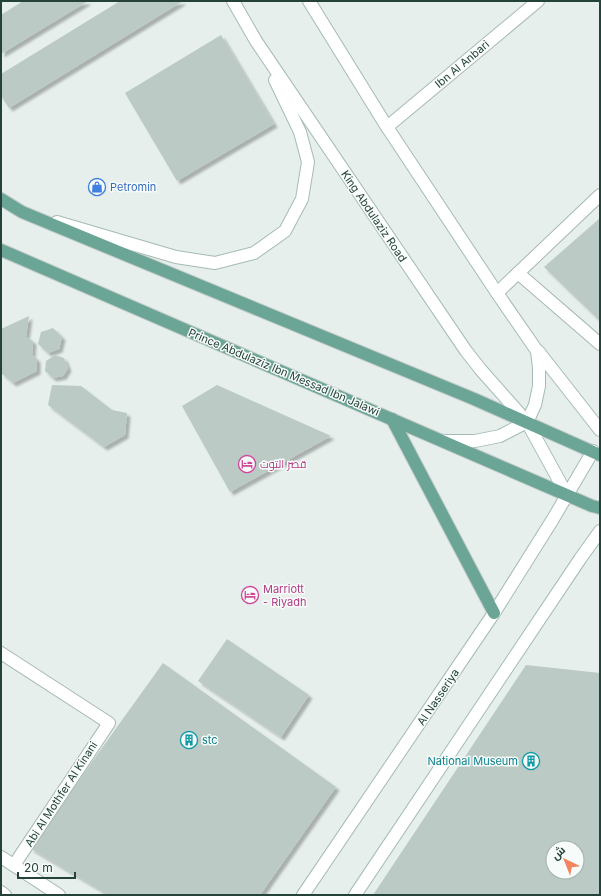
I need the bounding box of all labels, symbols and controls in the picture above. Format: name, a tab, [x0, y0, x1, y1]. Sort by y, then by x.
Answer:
street label: Ibn Al Anbari	[432, 37, 492, 91]
street label: King Abdulaziz Road	[338, 168, 410, 264]
shop icon: Petromin	[87, 177, 107, 197]
place label: Petromin	[110, 180, 156, 194]
street label: Prince Abdulaziz Ibn Messad Ibn Jalawi	[186, 325, 382, 419]
hotel icon: قصر التوت	[237, 454, 257, 474]
place label: قصر التوت	[260, 457, 306, 471]
place label: Marriott - Riyadh	[263, 582, 306, 609]
hotel icon: Marriott - Riyadh	[240, 585, 260, 605]
street label: Al Nasseriya	[414, 666, 462, 728]
building icon: stc	[179, 730, 199, 750]
place label: stc	[202, 733, 218, 747]
street label: Abi Al Mothfer Al Kinani	[22, 739, 100, 849]
building icon: National Museum	[521, 751, 541, 771]
place label: National Museum	[427, 754, 518, 768]
north arrow	[545, 840, 585, 880]
text: ش	[548, 843, 568, 863]
scale bar	[18, 854, 75, 880]
text: 20 m	[24, 860, 53, 875]

